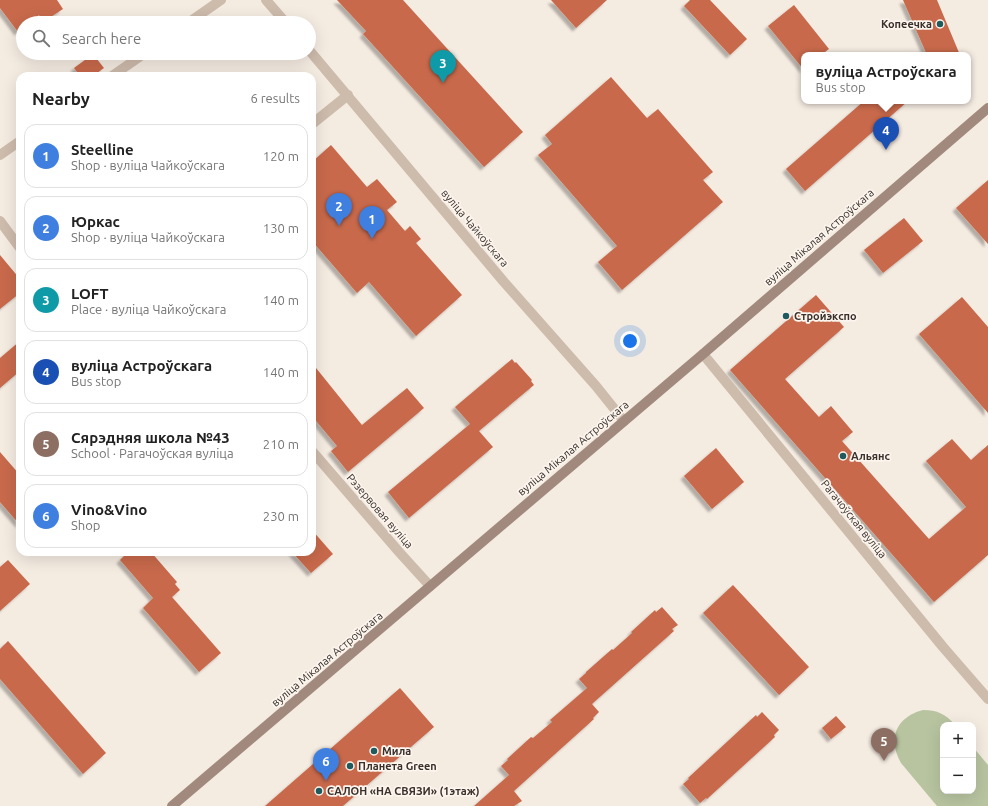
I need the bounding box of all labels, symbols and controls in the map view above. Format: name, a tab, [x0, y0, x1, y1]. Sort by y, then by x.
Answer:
search box	[16, 16, 316, 60]
place label: Копеечка	[881, 18, 932, 30]
marker: Копеечка	[935, 19, 945, 29]
icon: search	[30, 27, 52, 49]
text: Search here	[62, 30, 141, 47]
pin: 3	[430, 50, 456, 83]
popup	[801, 52, 971, 104]
text: вуліца Астроўскага	[815, 63, 957, 80]
text: Bus stop	[815, 80, 866, 94]
text: Nearby	[32, 89, 90, 108]
text: 6 results	[250, 91, 300, 105]
pin: 4	[873, 117, 899, 150]
text: Steelline	[71, 141, 134, 158]
text: 1	[42, 149, 50, 163]
text: 120 m	[263, 149, 299, 163]
text: Shop · вуліца Чайкоўскага	[71, 158, 225, 172]
street label: вуліца Мікалая Астроўскага	[762, 186, 876, 288]
street label: вуліца Чайкоўскага	[439, 187, 511, 269]
pin: 2	[326, 193, 352, 226]
pin: 1	[359, 206, 385, 239]
text: Юркас	[71, 213, 120, 230]
text: 2	[42, 221, 50, 235]
text: 130 m	[263, 221, 299, 235]
text: Shop · вуліца Чайкоўскага	[71, 230, 225, 244]
text: LOFT	[71, 285, 108, 302]
text: 3	[42, 293, 50, 307]
text: 140 m	[263, 293, 299, 307]
text: Place · вуліца Чайкоўскага	[71, 302, 226, 316]
place label: Стройэкспо	[794, 310, 857, 322]
marker: Стройэкспо	[781, 311, 791, 321]
your location	[620, 331, 640, 351]
text: вуліца Астроўскага	[71, 357, 212, 374]
text: 4	[42, 365, 50, 379]
text: 140 m	[263, 365, 299, 379]
text: Bus stop	[71, 374, 121, 388]
street label: вуліца Мікалая Астроўскага	[515, 398, 631, 498]
text: Сярэдняя школа №43	[71, 429, 230, 446]
text: 5	[42, 437, 50, 451]
text: 210 m	[263, 437, 299, 451]
text: School · Рагачоўская вуліца	[71, 446, 234, 460]
place label: Альянс	[851, 450, 891, 462]
marker: Альянс	[838, 451, 848, 461]
street label: Рэзервовая вуліца	[344, 471, 416, 551]
street label: Рагачоўская вуліца	[819, 478, 889, 560]
text: Vino&Vino	[71, 501, 147, 518]
text: 6	[42, 509, 50, 523]
text: 230 m	[263, 509, 299, 523]
text: Shop	[71, 518, 100, 532]
street label: вуліца Мікалая Астроўскага	[269, 609, 385, 709]
map controls	[940, 722, 976, 794]
button: +	[940, 722, 976, 758]
pin: 5	[871, 728, 897, 761]
place label: Мила	[382, 745, 411, 757]
marker: Мила	[369, 746, 379, 756]
pin: 6	[313, 748, 339, 781]
button: −	[940, 758, 976, 794]
place label: Планета Green	[358, 760, 437, 772]
marker: Планета Green	[345, 761, 355, 771]
place label: САЛОН «НА СВЯЗИ» (1этаж)	[327, 785, 480, 798]
marker: САЛОН «НА СВЯЗИ» (1этаж)	[314, 786, 324, 796]

